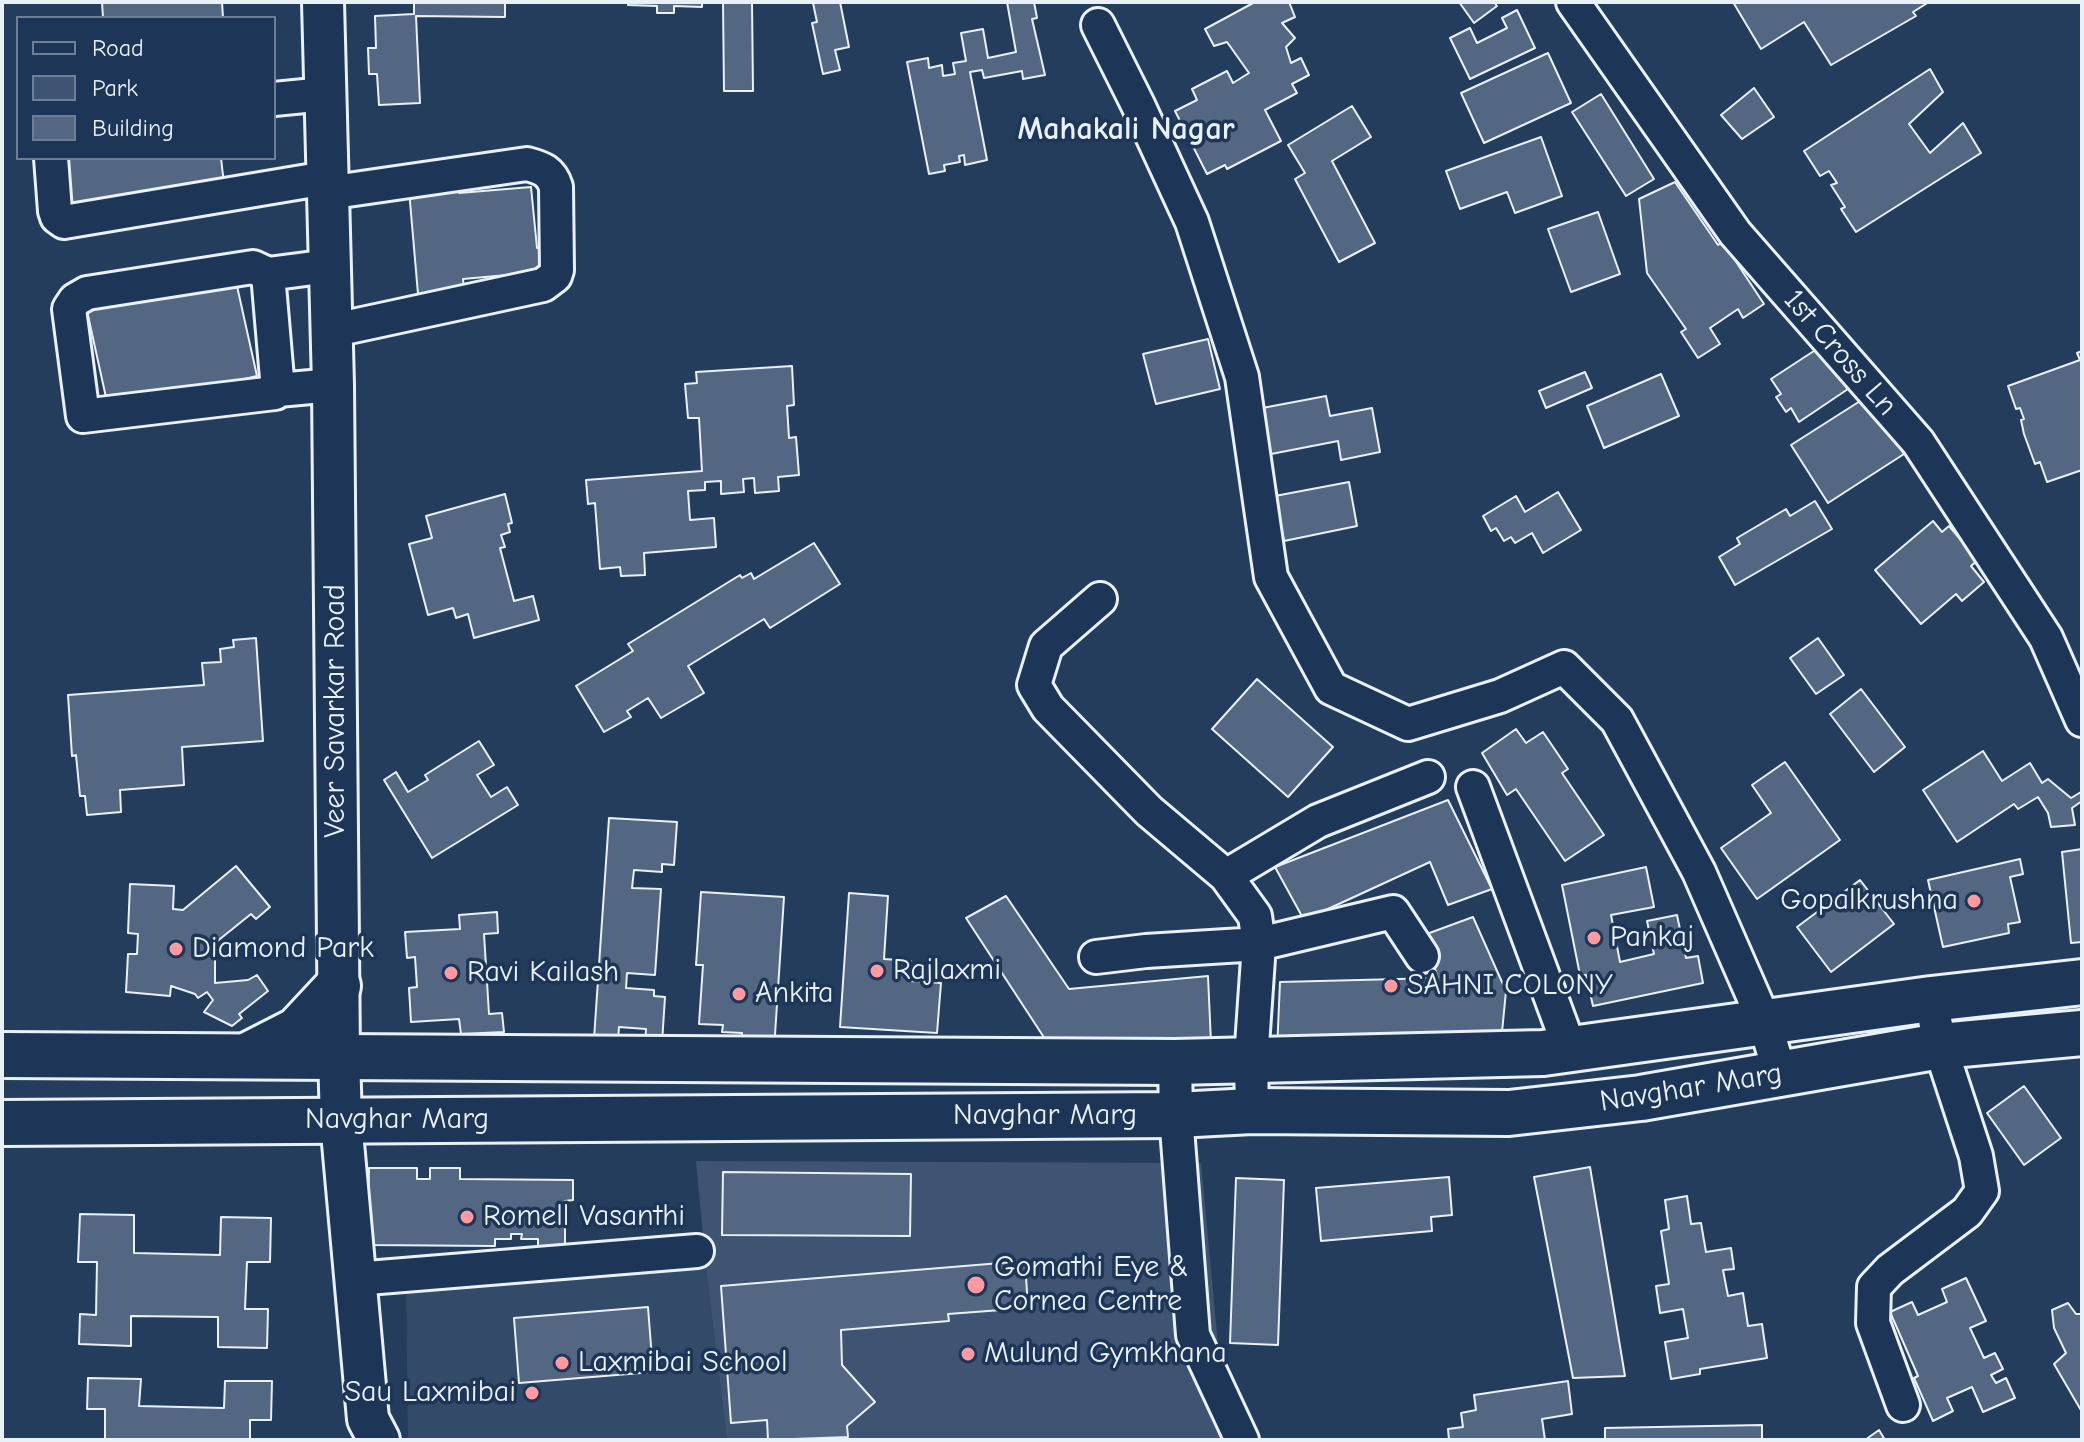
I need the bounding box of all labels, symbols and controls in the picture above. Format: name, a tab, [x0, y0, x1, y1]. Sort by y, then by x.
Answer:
legend	[16, 16, 276, 160]
text: Road	[92, 34, 144, 62]
text: Park	[92, 74, 138, 102]
district label: Mahakali Nagar	[1017, 111, 1235, 149]
text: Building	[92, 114, 174, 142]
street label: 1st Cross Ln	[1776, 283, 1904, 423]
street label: Veer Savarkar Road	[318, 584, 354, 838]
place label: Gopalkrushna	[1780, 883, 1958, 919]
marker: Gopalkrushna	[1965, 892, 1983, 910]
place label: Pankaj	[1610, 920, 1694, 956]
marker: Pankaj	[1585, 929, 1603, 947]
place label: Diamond Park	[192, 931, 374, 967]
marker: Diamond Park	[167, 940, 185, 958]
place label: Rajlaxmi	[893, 953, 1001, 989]
place label: Ravi Kailash	[467, 955, 619, 991]
marker: Rajlaxmi	[868, 962, 886, 980]
marker: Ravi Kailash	[442, 964, 460, 982]
place label: SAHNI COLONY	[1407, 968, 1613, 1004]
place label: Ankita	[755, 976, 834, 1012]
marker: SAHNI COLONY	[1382, 977, 1400, 995]
marker: Ankita	[730, 985, 748, 1003]
street label: Navghar Marg	[1597, 1056, 1785, 1120]
street label: Navghar Marg	[953, 1098, 1137, 1134]
street label: Navghar Marg	[305, 1102, 489, 1138]
place label: Romell Vasanthi	[483, 1199, 685, 1235]
marker: Romell Vasanthi	[458, 1208, 476, 1226]
place label: Gomathi Eye & Cornea Centre	[994, 1250, 1189, 1320]
marker: Gomathi Eye & Cornea Centre	[965, 1274, 987, 1296]
place label: Mulund Gymkhana	[984, 1336, 1227, 1372]
place label: Laxmibai School	[578, 1345, 788, 1381]
marker: Mulund Gymkhana	[959, 1345, 977, 1363]
marker: Laxmibai School	[553, 1354, 571, 1372]
place label: Sau Laxmibai	[344, 1375, 516, 1411]
marker: Sau Laxmibai	[523, 1384, 541, 1402]

